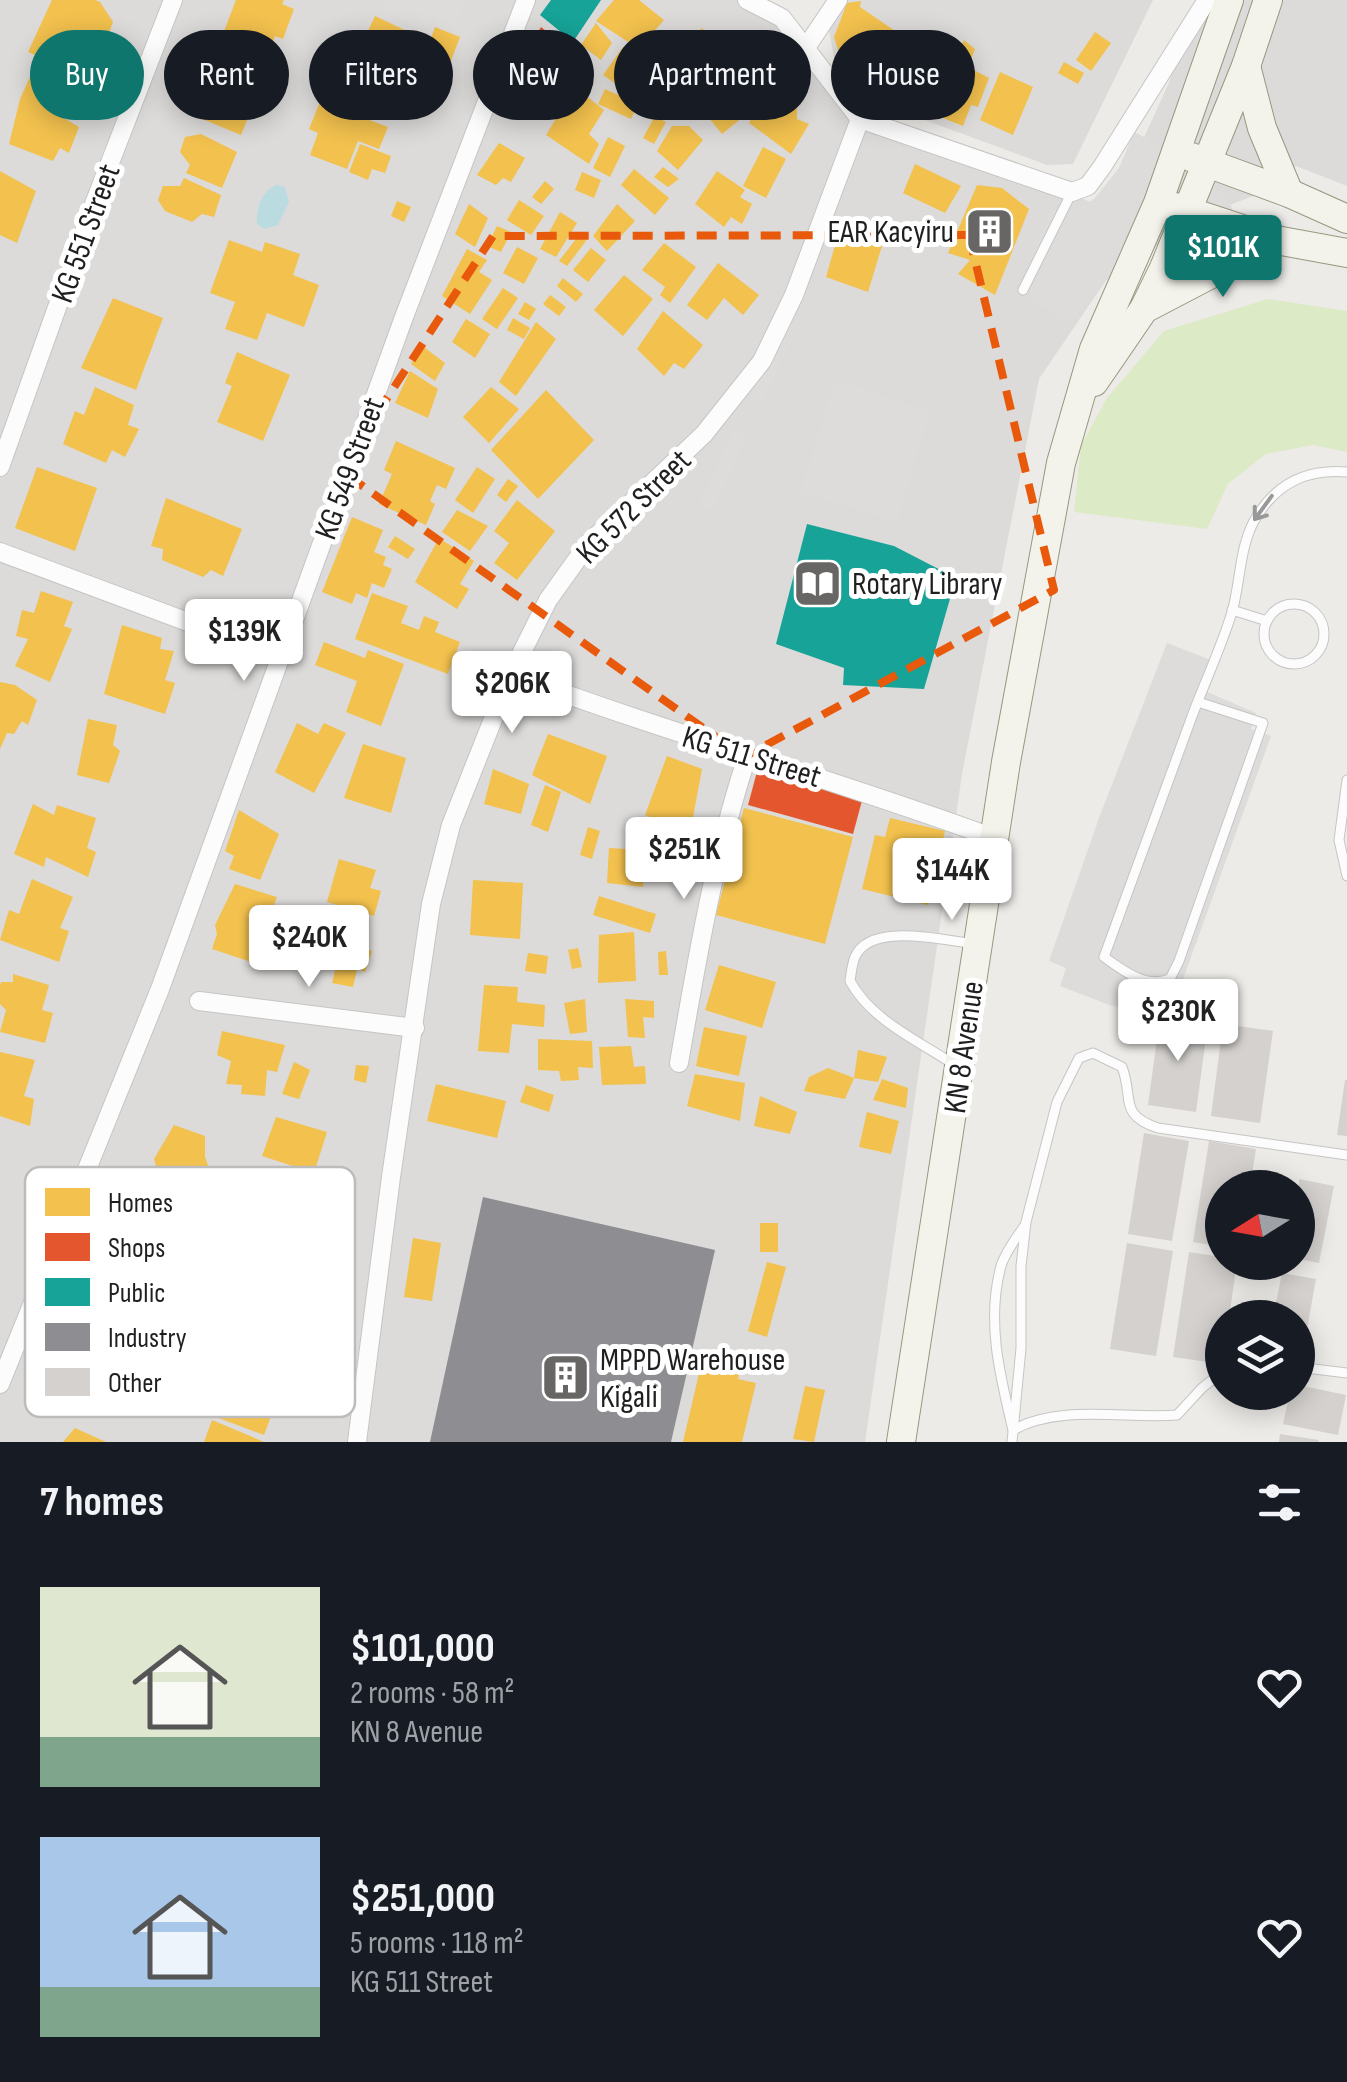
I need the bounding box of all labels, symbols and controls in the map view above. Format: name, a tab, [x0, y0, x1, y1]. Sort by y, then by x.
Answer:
chip: Buy	[30, 30, 144, 120]
chip: Rent	[164, 30, 289, 120]
chip: Filters	[309, 30, 453, 120]
chip: New	[473, 30, 594, 120]
chip: Apartment	[614, 30, 811, 120]
chip: House	[831, 30, 975, 120]
street label: KG 551 Street	[43, 159, 129, 308]
building icon: EAR Kacyiru	[963, 205, 1015, 257]
place label: EAR Kacyiru	[827, 213, 954, 252]
pin: $101K	[1153, 215, 1293, 300]
text: $101K	[1187, 228, 1259, 267]
street label: KG 549 Street	[307, 392, 394, 545]
street label: KG 572 Street	[568, 441, 700, 573]
one-way arrow	[1253, 494, 1274, 521]
library icon: Rotary Library	[791, 557, 843, 609]
place label: Rotary Library	[852, 565, 1002, 604]
pin: $139K	[174, 599, 314, 684]
text: $139K	[207, 612, 281, 651]
pin: $206K	[442, 651, 582, 736]
text: $206K	[474, 664, 550, 703]
street label: KG 511 Street	[677, 718, 826, 797]
pin: $251K	[614, 817, 754, 902]
text: $251K	[647, 830, 721, 869]
pin: $144K	[882, 838, 1022, 923]
text: $144K	[915, 851, 989, 890]
pin: $240K	[239, 905, 379, 990]
text: $240K	[271, 918, 347, 957]
street label: KN 8 Avenue	[936, 979, 993, 1116]
pin: $230K	[1108, 979, 1248, 1064]
text: $230K	[1140, 992, 1216, 1031]
legend	[25, 1167, 355, 1417]
north arrow	[1205, 1170, 1315, 1280]
map controls	[1205, 1170, 1315, 1410]
text: Homes	[108, 1187, 173, 1220]
text: Shops	[108, 1232, 165, 1265]
text: Public	[108, 1277, 165, 1310]
button: layers	[1205, 1300, 1315, 1410]
text: Industry	[108, 1322, 187, 1355]
place label: MPPD Warehouse Kigali	[600, 1341, 785, 1417]
building icon: MPPD Warehouse Kigali	[539, 1351, 591, 1403]
text: Other	[108, 1367, 162, 1400]
icon: filters	[1252, 1475, 1307, 1530]
text: 7 homes	[40, 1477, 164, 1528]
text: $101,000	[350, 1623, 495, 1674]
icon: home	[120, 1627, 240, 1747]
icon: heart	[1252, 1660, 1307, 1715]
text: 2 rooms · 58 m²	[350, 1674, 515, 1713]
text: KN 8 Avenue	[350, 1713, 483, 1752]
text: $251,000	[350, 1873, 495, 1924]
icon: home	[120, 1877, 240, 1997]
icon: heart	[1252, 1910, 1307, 1965]
text: 5 rooms · 118 m²	[350, 1924, 524, 1963]
text: KG 511 Street	[350, 1963, 493, 2002]

